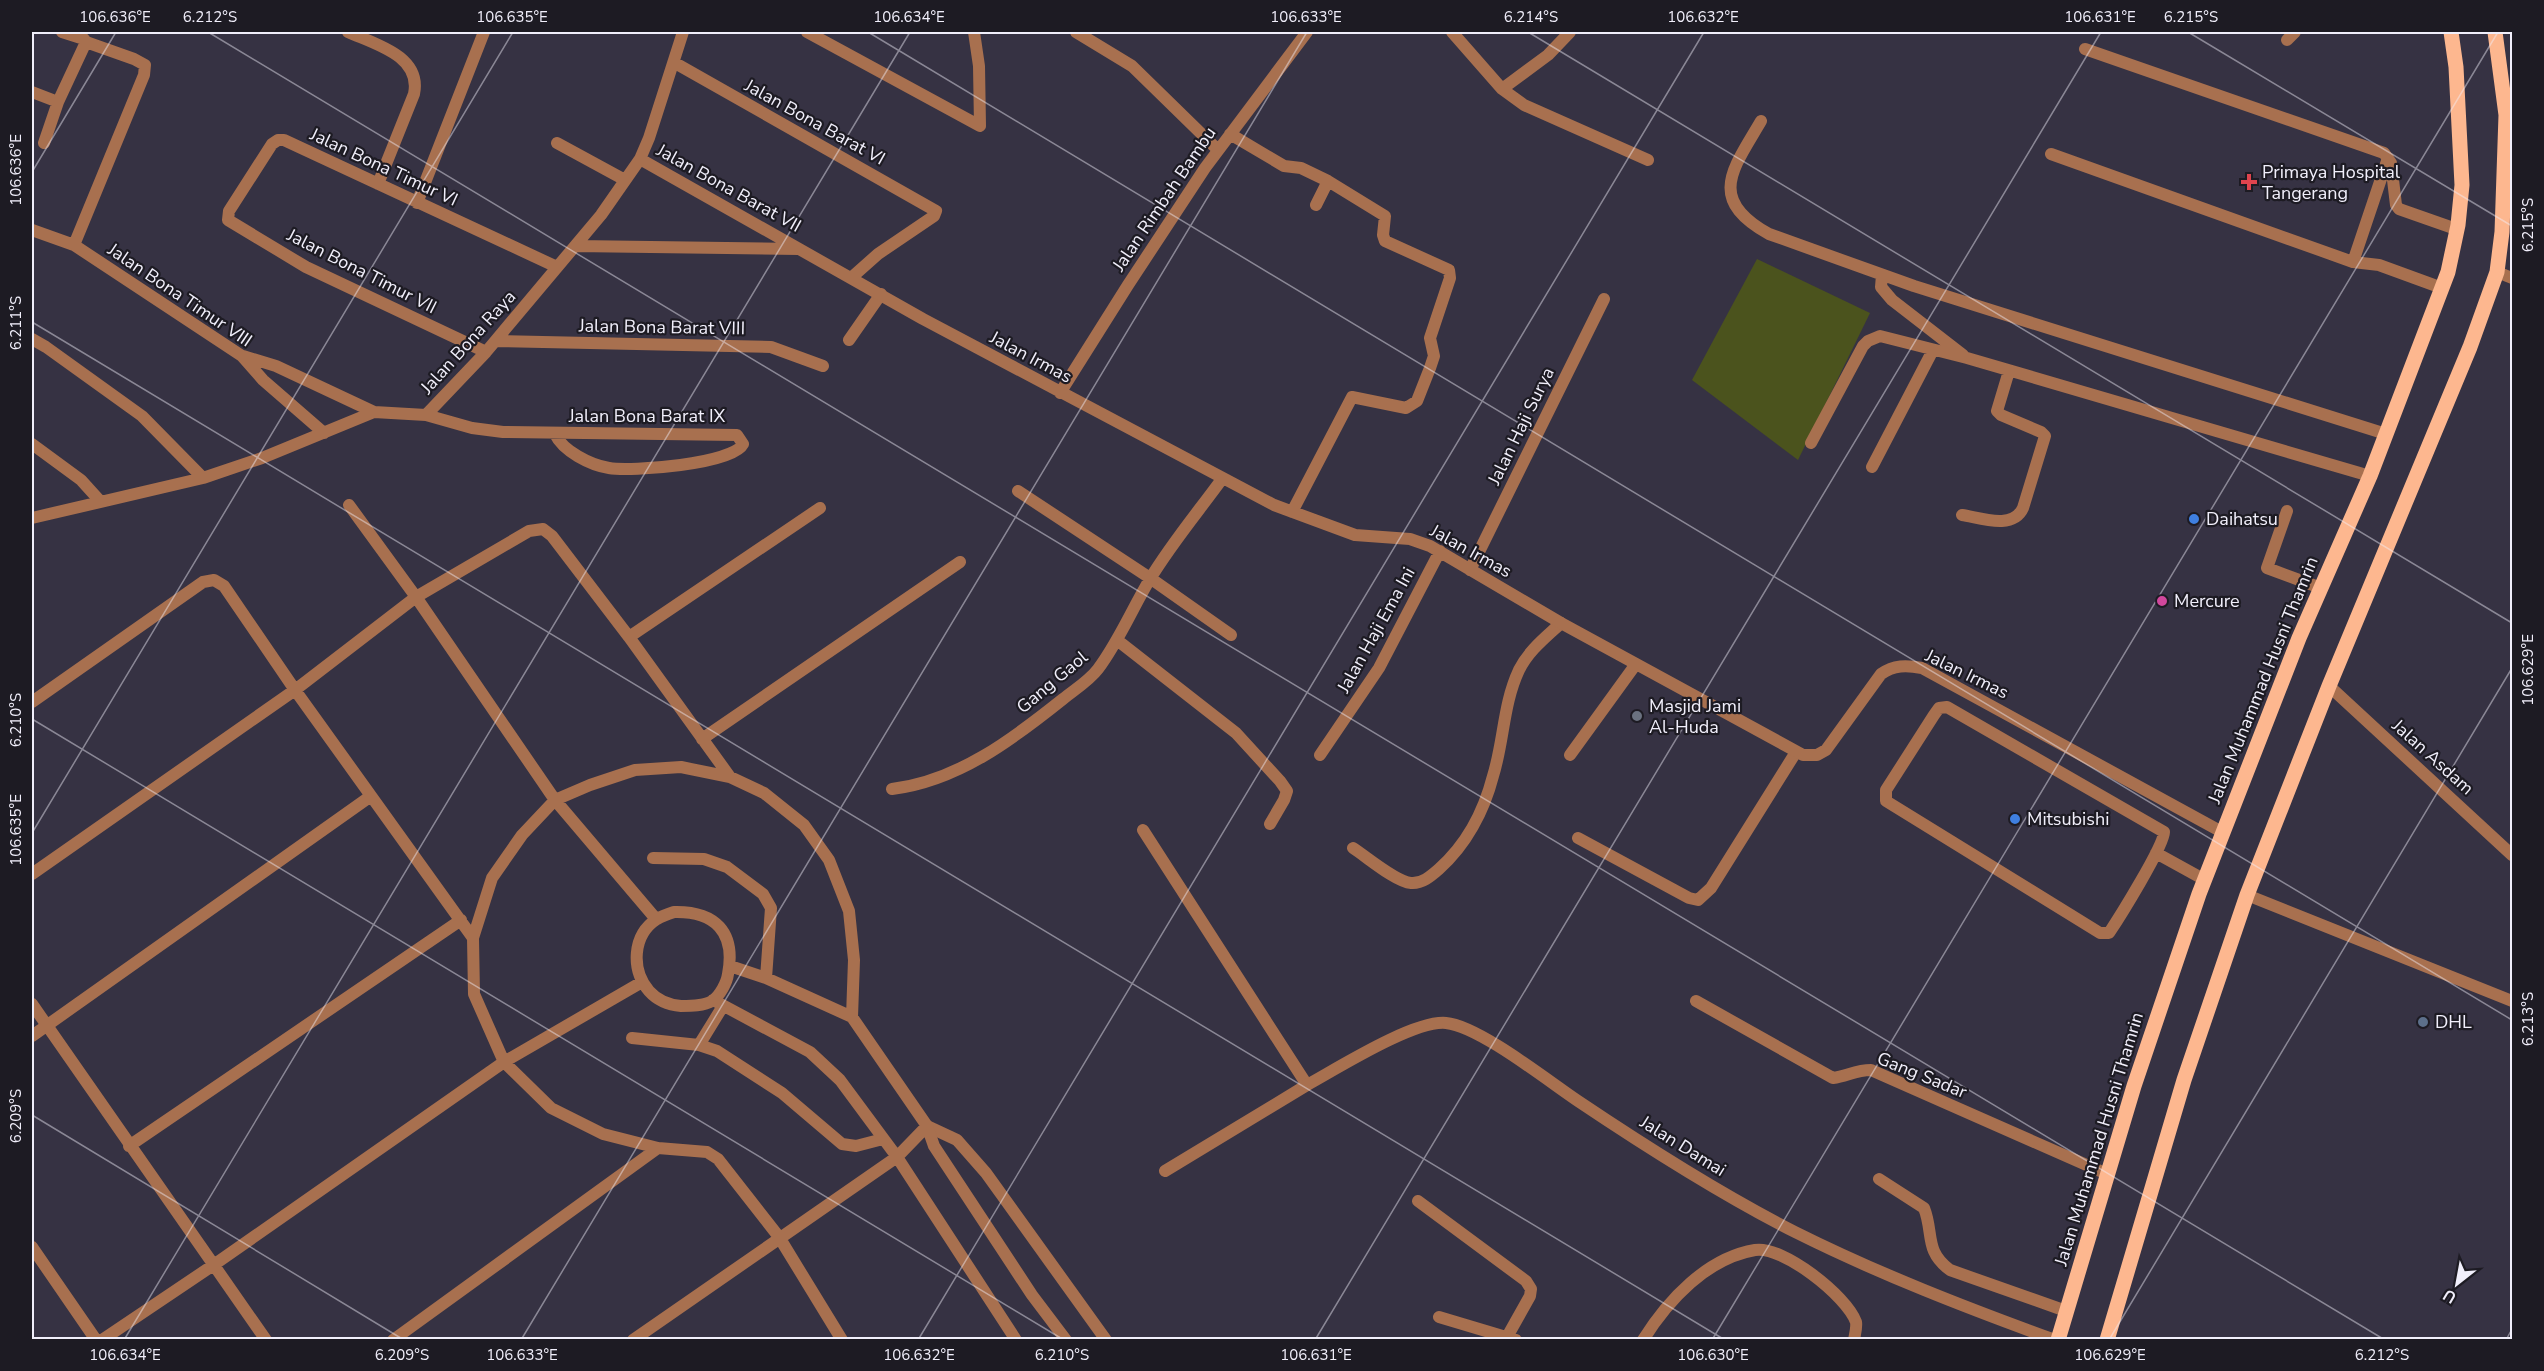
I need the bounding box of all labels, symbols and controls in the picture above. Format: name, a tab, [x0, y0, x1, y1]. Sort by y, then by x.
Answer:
text: 106.636°E	[79, 7, 151, 27]
text: 6.212°S	[183, 7, 237, 27]
text: 106.635°E	[476, 7, 548, 27]
text: 106.634°E	[873, 7, 945, 27]
text: 106.633°E	[1270, 7, 1342, 27]
text: 6.214°S	[1504, 7, 1558, 27]
text: 106.632°E	[1667, 7, 1739, 27]
text: 106.631°E	[2064, 7, 2136, 27]
text: 6.215°S	[2164, 7, 2218, 27]
street label: Jalan Bona Barat VI	[740, 73, 890, 171]
street label: Jalan Bona Timur VI	[305, 122, 462, 212]
street label: Jalan Rimbah Bambu	[1106, 122, 1221, 277]
text: 106.636°E	[6, 134, 26, 206]
street label: Jalan Bona Barat VII	[652, 138, 806, 238]
place label: Primaya Hospital Tangerang	[2262, 160, 2401, 205]
marker: Primaya Hospital Tangerang	[2240, 173, 2258, 191]
text: 6.215°S	[2518, 198, 2538, 252]
street label: Jalan Bona Timur VII	[282, 222, 441, 319]
street label: Jalan Bona Timur VIII	[102, 237, 257, 352]
street label: Jalan Bona Raya	[414, 285, 521, 400]
text: 6.211°S	[6, 296, 26, 350]
street label: Jalan Bona Barat VIII	[578, 314, 745, 340]
street label: Jalan Irmas	[985, 325, 1076, 389]
street label: Jalan Haji Surya	[1482, 363, 1560, 490]
street label: Jalan Bona Barat IX	[568, 404, 726, 428]
place label: Daihatsu	[2206, 507, 2278, 531]
marker: Daihatsu	[2187, 512, 2201, 526]
street label: Jalan Irmas	[1425, 518, 1516, 583]
street label: Jalan Muhammad Husni Thamrin	[2202, 553, 2324, 808]
street label: Jalan Haji Ema Ini	[1331, 563, 1421, 698]
place label: Mercure	[2174, 589, 2240, 613]
marker: Mercure	[2155, 594, 2169, 608]
text: 106.629°E	[2518, 634, 2538, 706]
street label: Jalan Irmas	[1921, 643, 2013, 704]
street label: Gang Gaol	[1011, 645, 1093, 719]
text: 6.210°S	[6, 693, 26, 747]
place label: Masjid Jami Al-Huda	[1649, 694, 1741, 739]
marker: Masjid Jami Al-Huda	[1630, 709, 1644, 723]
street label: Jalan Asdam	[2386, 713, 2479, 800]
text: 106.635°E	[6, 794, 26, 866]
place label: Mitsubishi	[2027, 807, 2109, 831]
marker: Mitsubishi	[2008, 812, 2022, 826]
text: 6.213°S	[2518, 992, 2538, 1046]
street label: Jalan Muhammad Husni Thamrin	[2049, 1009, 2149, 1270]
place label: DHL	[2435, 1010, 2472, 1034]
marker: DHL	[2416, 1015, 2430, 1029]
street label: Gang Sadar	[1873, 1046, 1971, 1104]
text: 6.209°S	[6, 1089, 26, 1143]
street label: Jalan Damai	[1635, 1110, 1731, 1182]
north arrow	[2427, 1254, 2487, 1314]
text: U	[2439, 1284, 2461, 1308]
text: 106.634°E	[89, 1345, 161, 1365]
text: 6.209°S	[375, 1345, 429, 1365]
text: 106.633°E	[486, 1345, 558, 1365]
text: 106.632°E	[883, 1345, 955, 1365]
text: 6.210°S	[1035, 1345, 1089, 1365]
text: 106.631°E	[1280, 1345, 1352, 1365]
text: 106.630°E	[1677, 1345, 1749, 1365]
text: 106.629°E	[2074, 1345, 2146, 1365]
text: 6.212°S	[2355, 1345, 2409, 1365]

